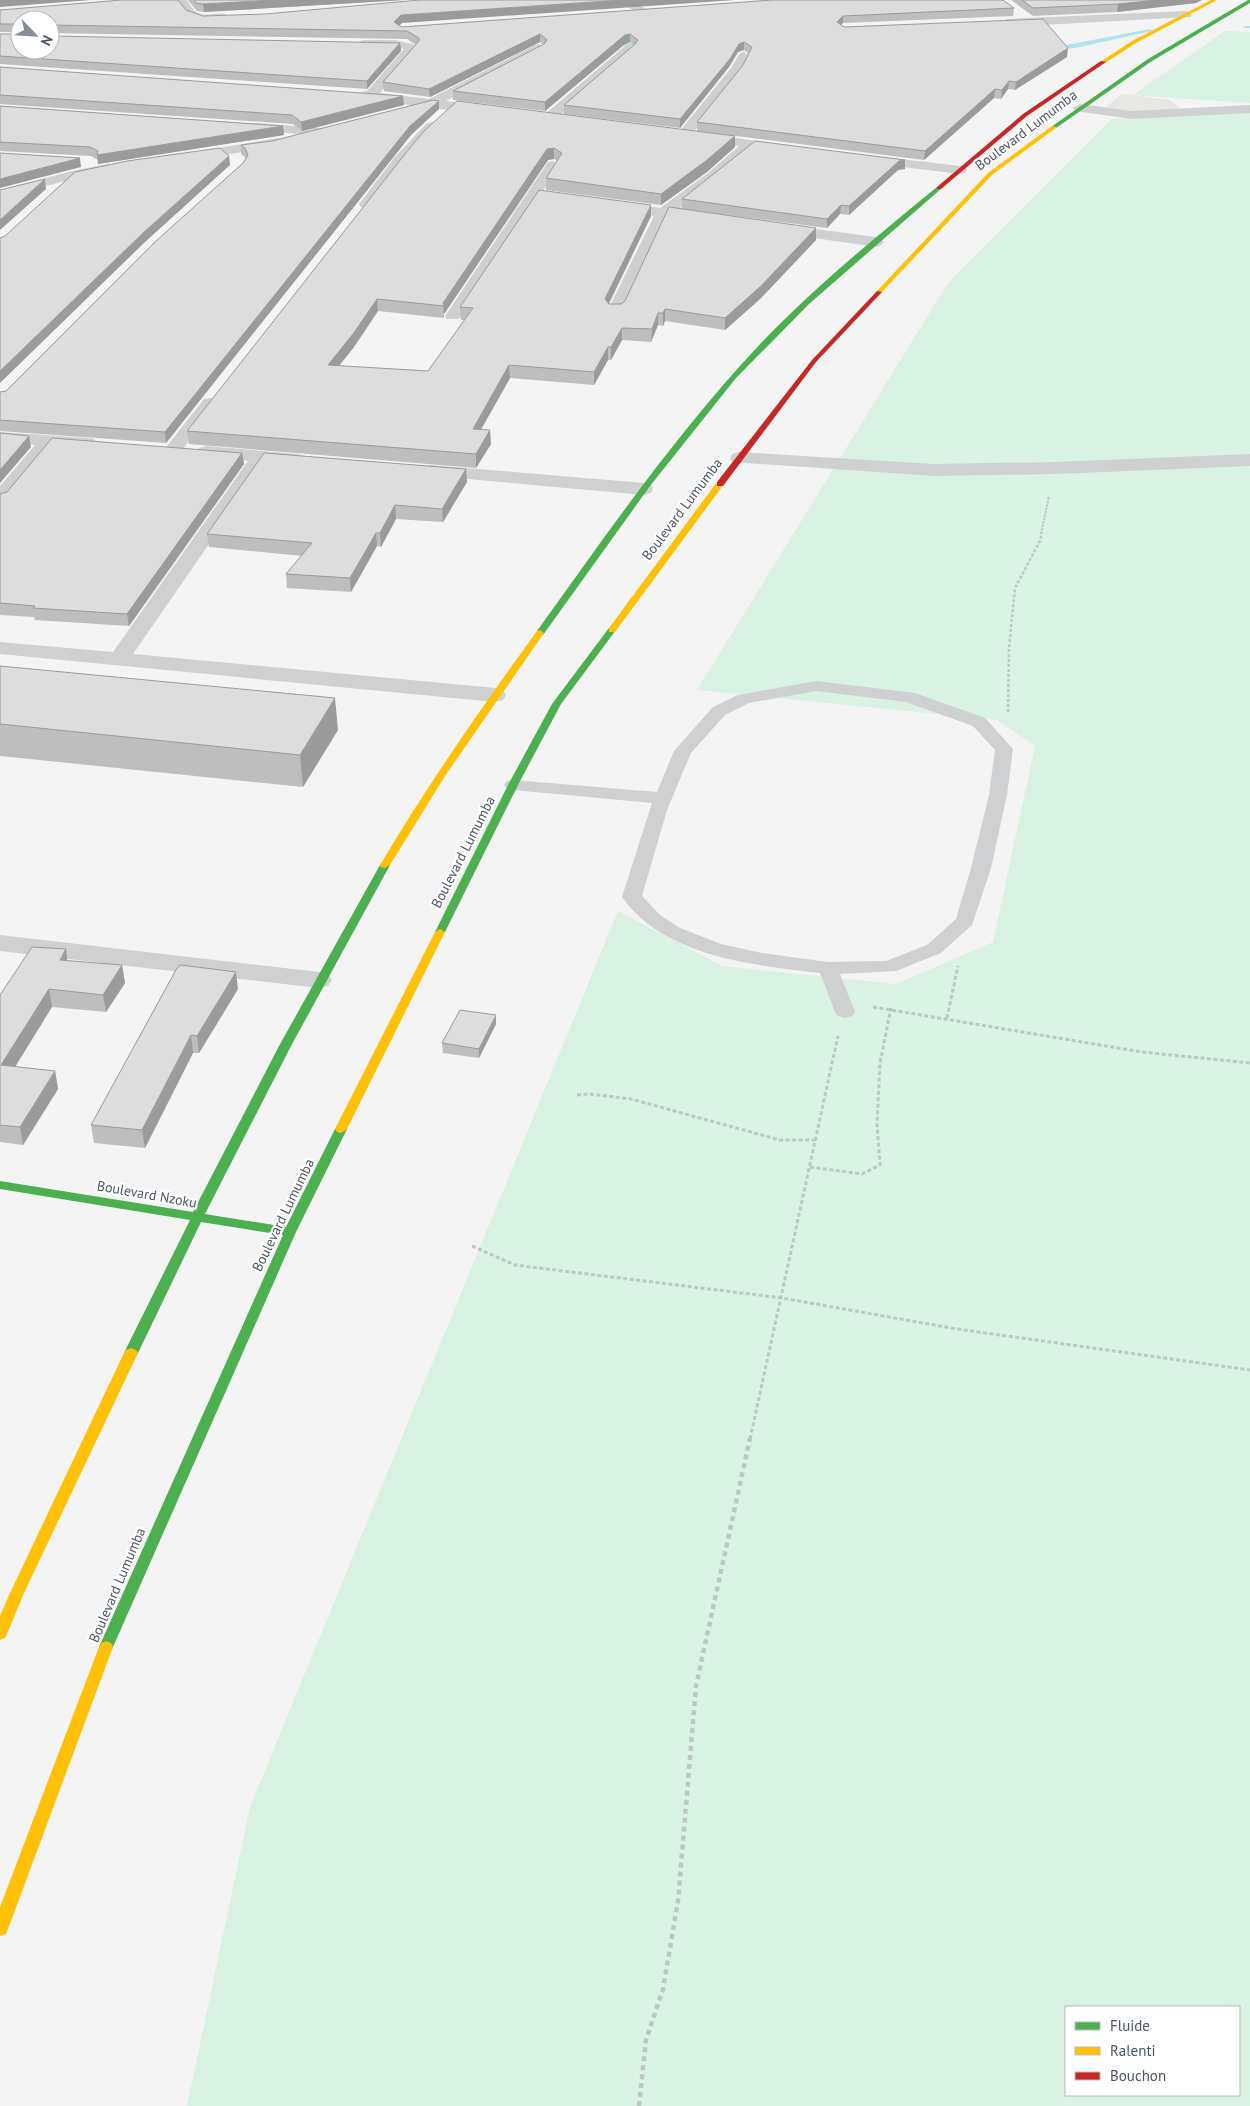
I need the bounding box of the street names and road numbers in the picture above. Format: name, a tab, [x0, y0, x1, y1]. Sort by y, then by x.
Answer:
street label: Boulevard Lumumba	[971, 86, 1081, 174]
street label: Boulevard Lumumba	[638, 454, 726, 564]
street label: Boulevard Lumumba	[427, 793, 499, 911]
street label: Boulevard Lumumba	[248, 1156, 318, 1274]
street label: Boulevard Nzoku	[96, 1176, 198, 1212]
street label: Boulevard Lumumba	[85, 1525, 149, 1645]

